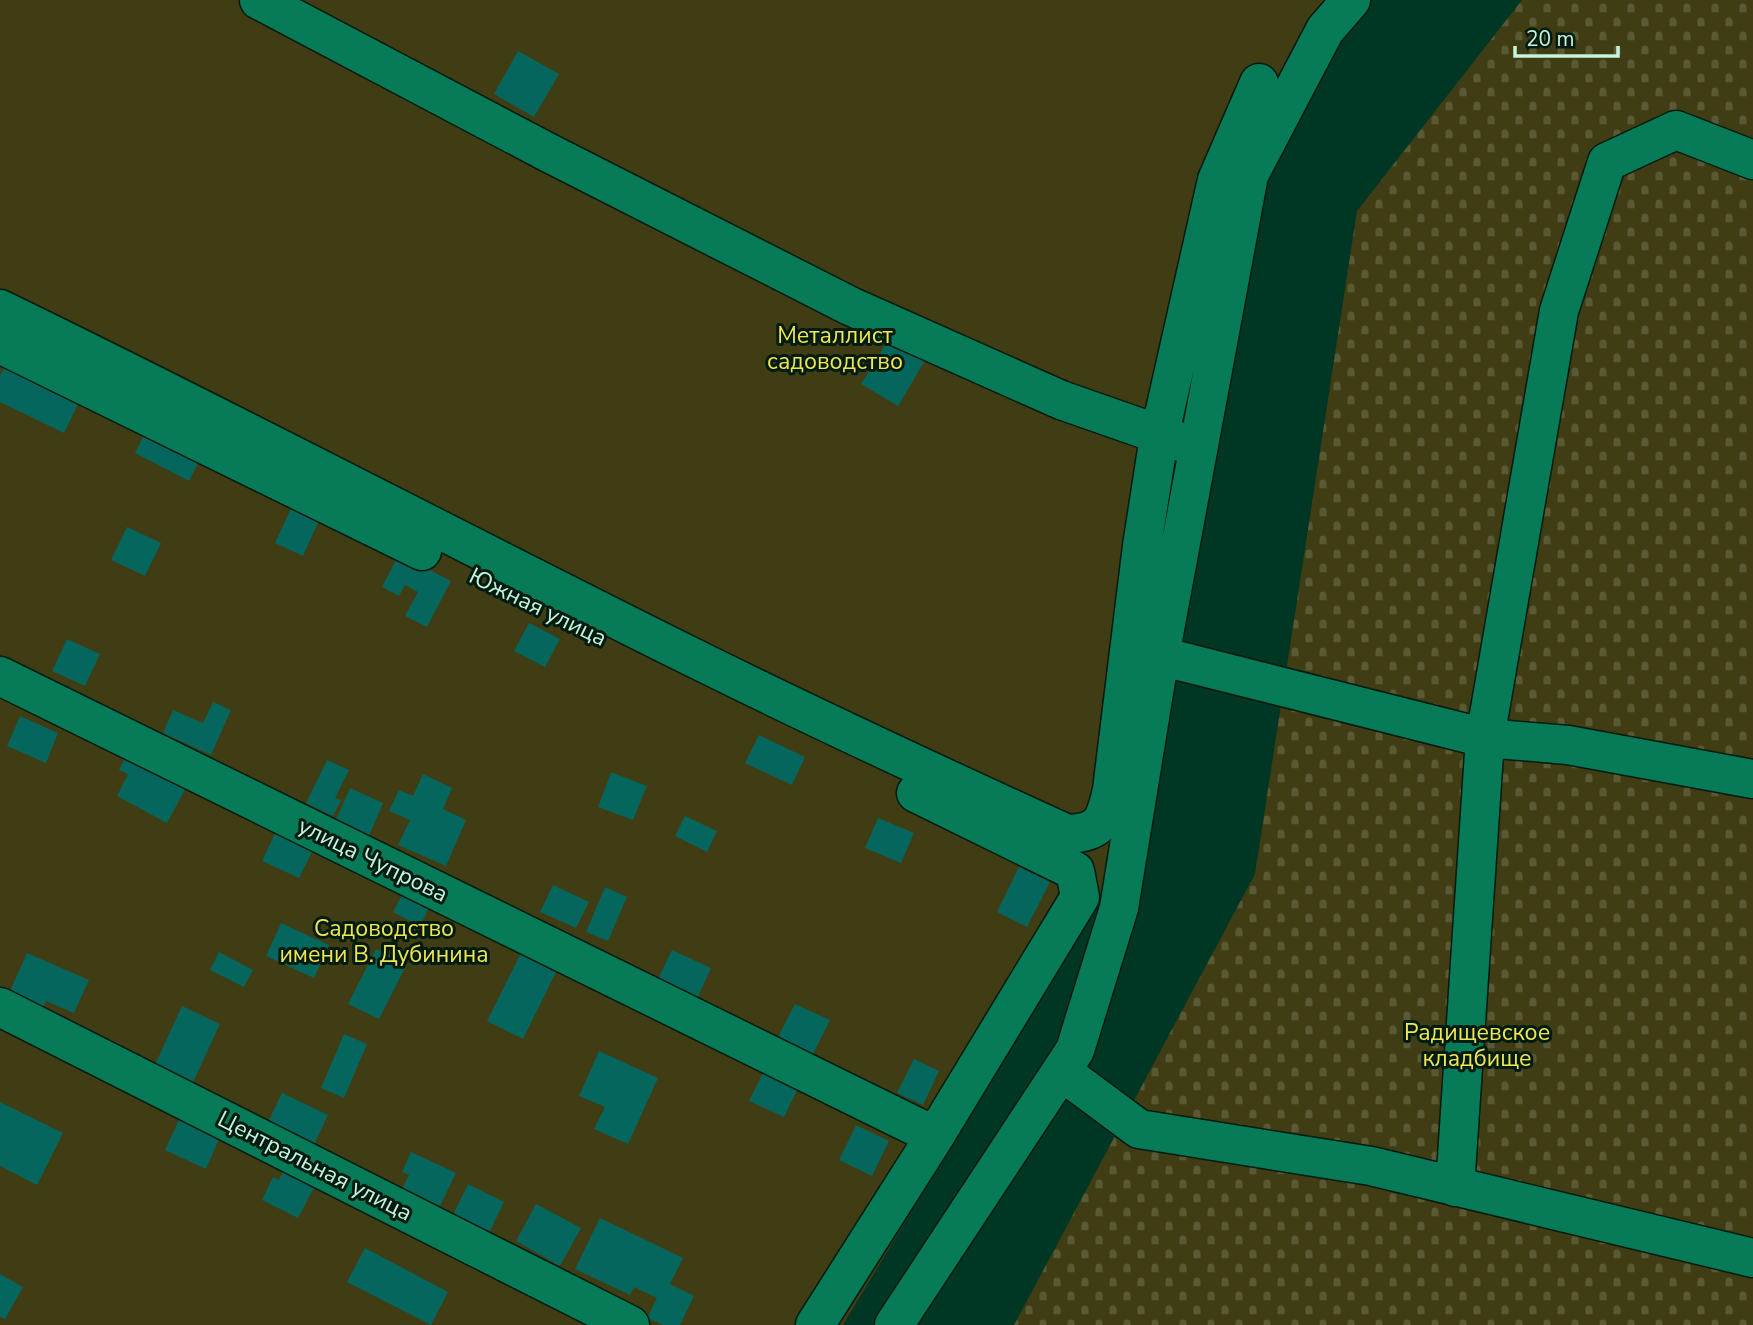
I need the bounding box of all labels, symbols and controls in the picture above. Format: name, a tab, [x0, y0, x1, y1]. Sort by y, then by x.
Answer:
scale bar	[1515, 14, 1618, 58]
text: 20 m	[1526, 25, 1575, 53]
park label: Металлист садоводство	[767, 320, 903, 377]
street label: Южная улица	[464, 560, 612, 654]
street label: улица Чупрова	[293, 810, 453, 910]
park label: Садоводство имени В. Дубинина	[279, 913, 489, 970]
park label: Радищевское кладбище	[1404, 1017, 1550, 1074]
street label: Центральная улица	[212, 1104, 418, 1228]

